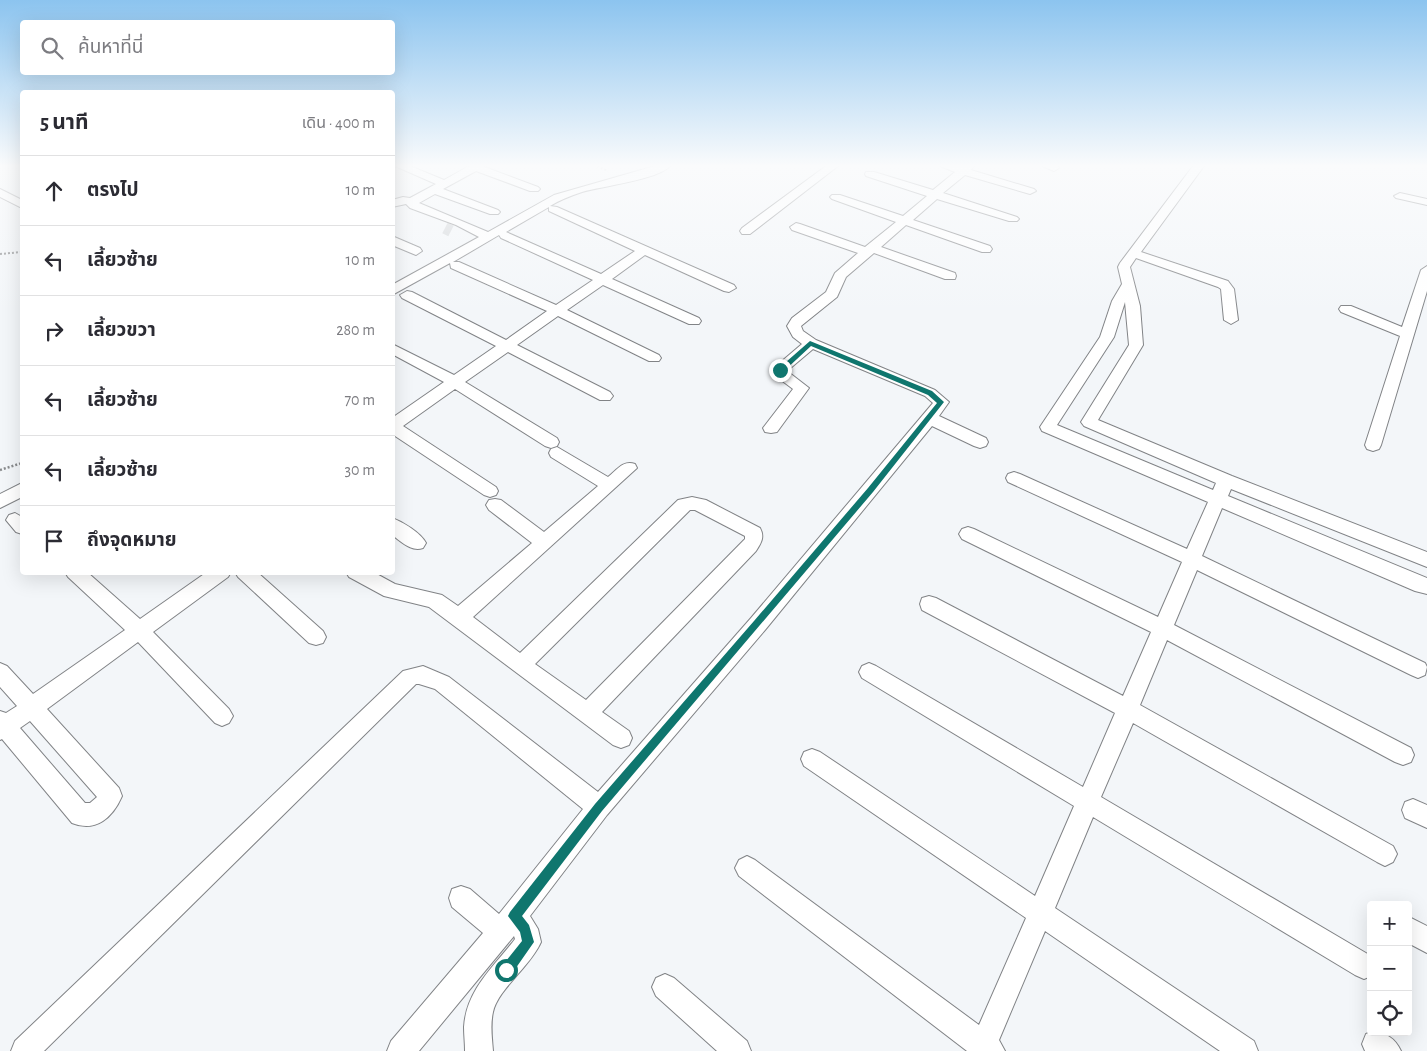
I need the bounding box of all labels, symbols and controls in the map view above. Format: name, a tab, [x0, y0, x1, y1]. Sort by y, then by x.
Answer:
search box	[20, 20, 395, 75]
icon: search	[38, 34, 66, 62]
text: ค้นหาที่นี่	[78, 38, 143, 57]
text: 5 นาที	[40, 112, 88, 133]
text: เดิน · 400 m	[302, 115, 375, 131]
icon: ahead	[40, 177, 68, 205]
text: ตรงไป	[87, 181, 139, 200]
text: 10 m	[346, 182, 375, 198]
icon: left	[40, 247, 68, 275]
text: เลี้ยวซ้าย	[87, 251, 158, 270]
text: 10 m	[346, 252, 375, 268]
icon: right	[40, 317, 68, 345]
text: เลี้ยวขวา	[87, 321, 156, 340]
text: 280 m	[336, 322, 375, 338]
route end	[769, 359, 792, 382]
icon: left	[40, 387, 68, 415]
text: เลี้ยวซ้าย	[87, 391, 158, 410]
text: 70 m	[344, 392, 375, 408]
icon: left	[40, 457, 68, 485]
text: เลี้ยวซ้าย	[87, 461, 158, 480]
text: 30 m	[345, 462, 375, 478]
icon: arrive	[40, 527, 68, 555]
text: ถึงจุดหมาย	[87, 531, 177, 550]
map controls	[1367, 901, 1412, 1036]
button: +	[1367, 901, 1412, 946]
button: −	[1367, 946, 1412, 991]
route start	[495, 959, 518, 982]
button: locate	[1367, 991, 1412, 1036]

